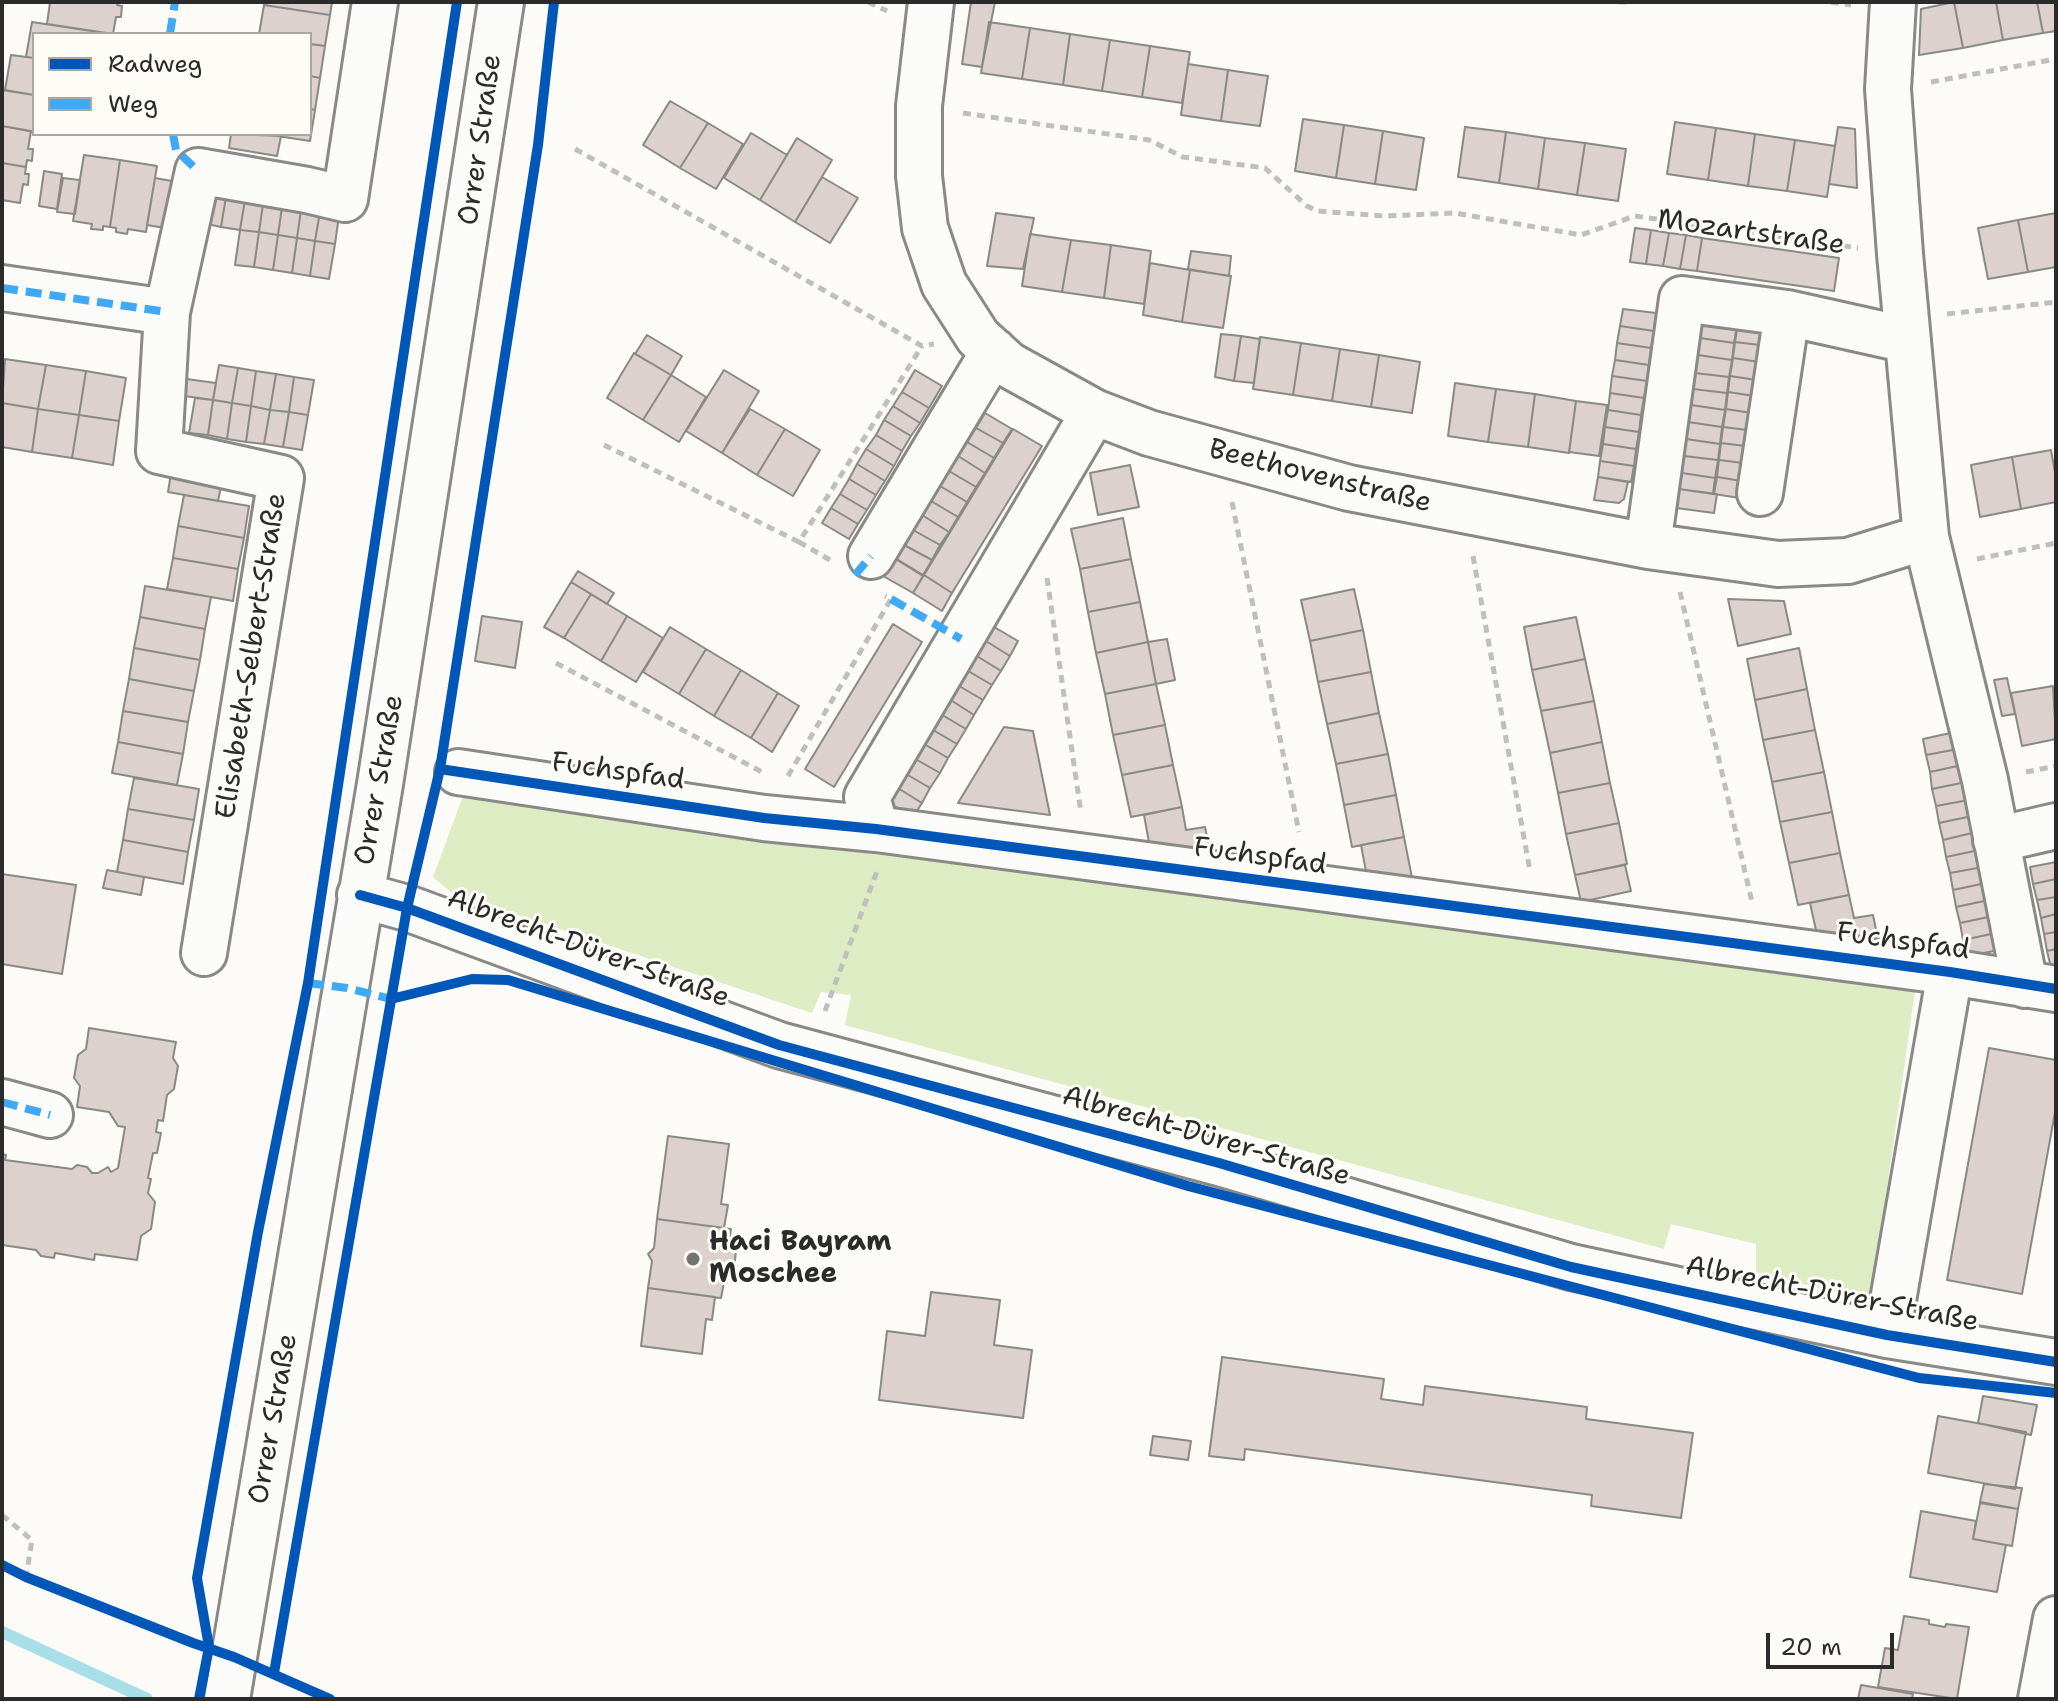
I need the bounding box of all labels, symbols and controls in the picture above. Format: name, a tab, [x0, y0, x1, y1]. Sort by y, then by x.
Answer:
legend	[32, 32, 312, 136]
text: Radweg	[108, 48, 202, 80]
street label: Orrer Straße	[452, 52, 510, 228]
text: Weg	[108, 88, 158, 120]
street label: Mozartstraße	[1655, 203, 1847, 263]
street label: Beethovenstraße	[1205, 433, 1435, 521]
street label: Elisabeth-Selbert-Straße	[210, 491, 294, 821]
street label: Orrer Straße	[348, 692, 412, 868]
street label: Fuchspfad	[549, 746, 687, 798]
street label: Fuchspfad	[1191, 831, 1329, 883]
street label: Albrecht-Dürer-Straße	[442, 882, 734, 1016]
street label: Fuchspfad	[1834, 916, 1972, 968]
street label: Albrecht-Dürer-Straße	[1058, 1080, 1354, 1194]
place label: Haci Bayram Moschee	[709, 1226, 892, 1292]
marker: Haci Bayram Moschee	[684, 1250, 702, 1268]
street label: Albrecht-Dürer-Straße	[1683, 1250, 1981, 1340]
street label: Orrer Straße	[242, 1331, 306, 1507]
scale bar	[1770, 1617, 1898, 1667]
text: 20 m	[1780, 1631, 1842, 1663]

